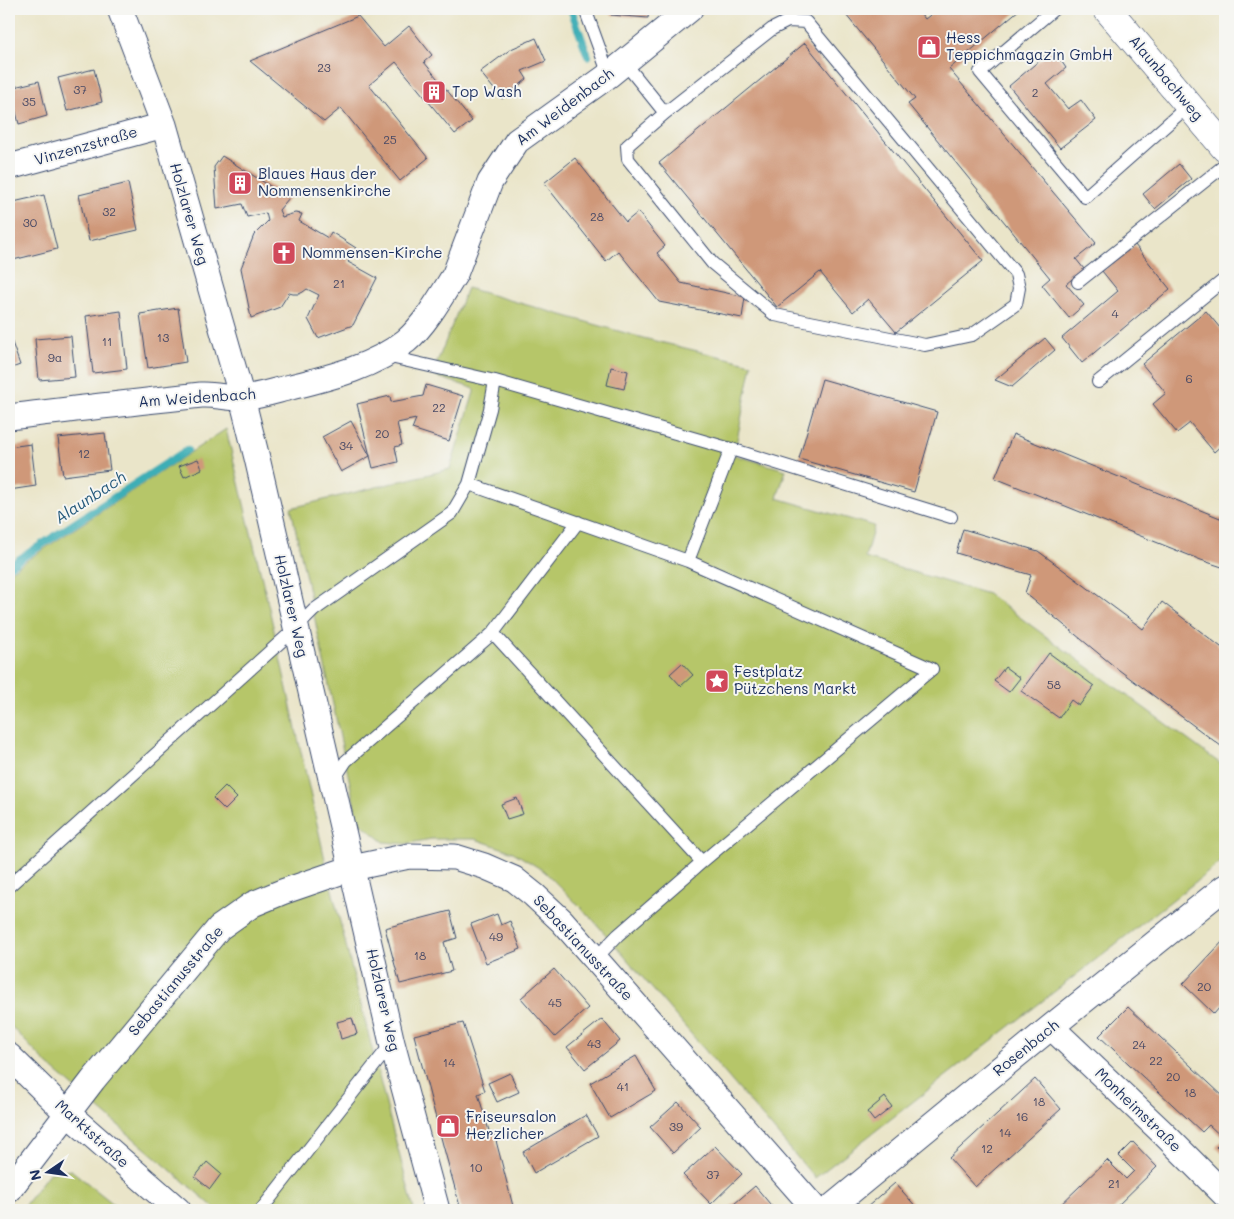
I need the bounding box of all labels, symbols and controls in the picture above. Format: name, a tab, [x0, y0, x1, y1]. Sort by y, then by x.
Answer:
place label: Hess Teppichmagazin GmbH	[946, 27, 1113, 64]
street label: Alaunbachweg	[1125, 30, 1209, 125]
shop icon: Hess Teppichmagazin GmbH	[916, 34, 942, 60]
house number: 23	[317, 59, 331, 75]
street label: Am Weidenbach	[511, 63, 617, 150]
building icon: Top Wash	[421, 79, 447, 105]
house number: 37	[73, 81, 87, 97]
place label: Top Wash	[452, 81, 522, 101]
house number: 2	[1032, 84, 1038, 100]
house number: 35	[22, 93, 36, 109]
street label: Vinzenzstraße	[32, 121, 140, 169]
house number: 25	[383, 131, 397, 147]
street label: Holzlarer Weg	[166, 160, 214, 267]
place label: Blaues Haus der Nommensenkirche	[258, 163, 391, 200]
building icon: Blaues Haus der Nommensenkirche	[227, 170, 253, 196]
house number: 32	[102, 203, 116, 219]
house number: 28	[590, 208, 604, 224]
house number: 30	[23, 214, 38, 230]
church icon: Nommensen-Kirche	[271, 240, 297, 266]
place label: Nommensen-Kirche	[302, 242, 442, 262]
house number: 21	[333, 275, 345, 291]
house number: 4	[1111, 305, 1119, 321]
house number: 13	[157, 329, 169, 345]
house number: 11	[102, 333, 112, 349]
house number: 9a	[48, 349, 62, 365]
house number: 6	[1185, 370, 1193, 386]
street label: Am Weidenbach	[138, 383, 256, 411]
house number: 22	[432, 399, 446, 415]
house number: 20	[375, 425, 390, 441]
house number: 34	[339, 437, 353, 453]
house number: 12	[78, 445, 90, 461]
water label: Alaunbach	[50, 466, 130, 528]
street label: Holzlarer Weg	[270, 552, 314, 660]
place label: Festplatz Pützchens Markt	[734, 661, 857, 698]
place icon: Festplatz Pützchens Markt	[704, 668, 730, 694]
house number: 58	[1047, 676, 1061, 692]
street label: Sebastianusstraße	[529, 890, 638, 1005]
street label: Sebastianusstraße	[123, 921, 227, 1040]
house number: 49	[489, 928, 503, 944]
street label: Holzlarer Weg	[362, 946, 406, 1054]
house number: 18	[414, 947, 426, 963]
house number: 20	[1197, 978, 1212, 994]
house number: 45	[548, 994, 562, 1010]
street label: Rosenbach	[988, 1014, 1063, 1080]
house number: 43	[587, 1035, 601, 1051]
house number: 24	[1132, 1036, 1146, 1052]
house number: 22	[1149, 1052, 1163, 1068]
house number: 14	[443, 1054, 455, 1070]
street label: Monheimstraße	[1091, 1063, 1186, 1156]
house number: 20	[1166, 1068, 1181, 1084]
house number: 41	[617, 1078, 629, 1094]
house number: 18	[1184, 1084, 1196, 1100]
house number: 18	[1033, 1093, 1045, 1109]
street label: Marktstraße	[51, 1095, 134, 1172]
place label: Friseursalon Herzlicher	[466, 1106, 556, 1143]
house number: 16	[1016, 1108, 1028, 1124]
shop icon: Friseursalon Herzlicher	[435, 1113, 461, 1139]
house number: 39	[669, 1118, 683, 1134]
house number: 14	[999, 1124, 1011, 1140]
house number: 12	[981, 1140, 993, 1156]
north arrow	[22, 1146, 72, 1196]
house number: 10	[470, 1159, 483, 1175]
house number: 37	[706, 1166, 720, 1182]
text: N	[24, 1168, 45, 1182]
house number: 21	[1108, 1175, 1120, 1191]

